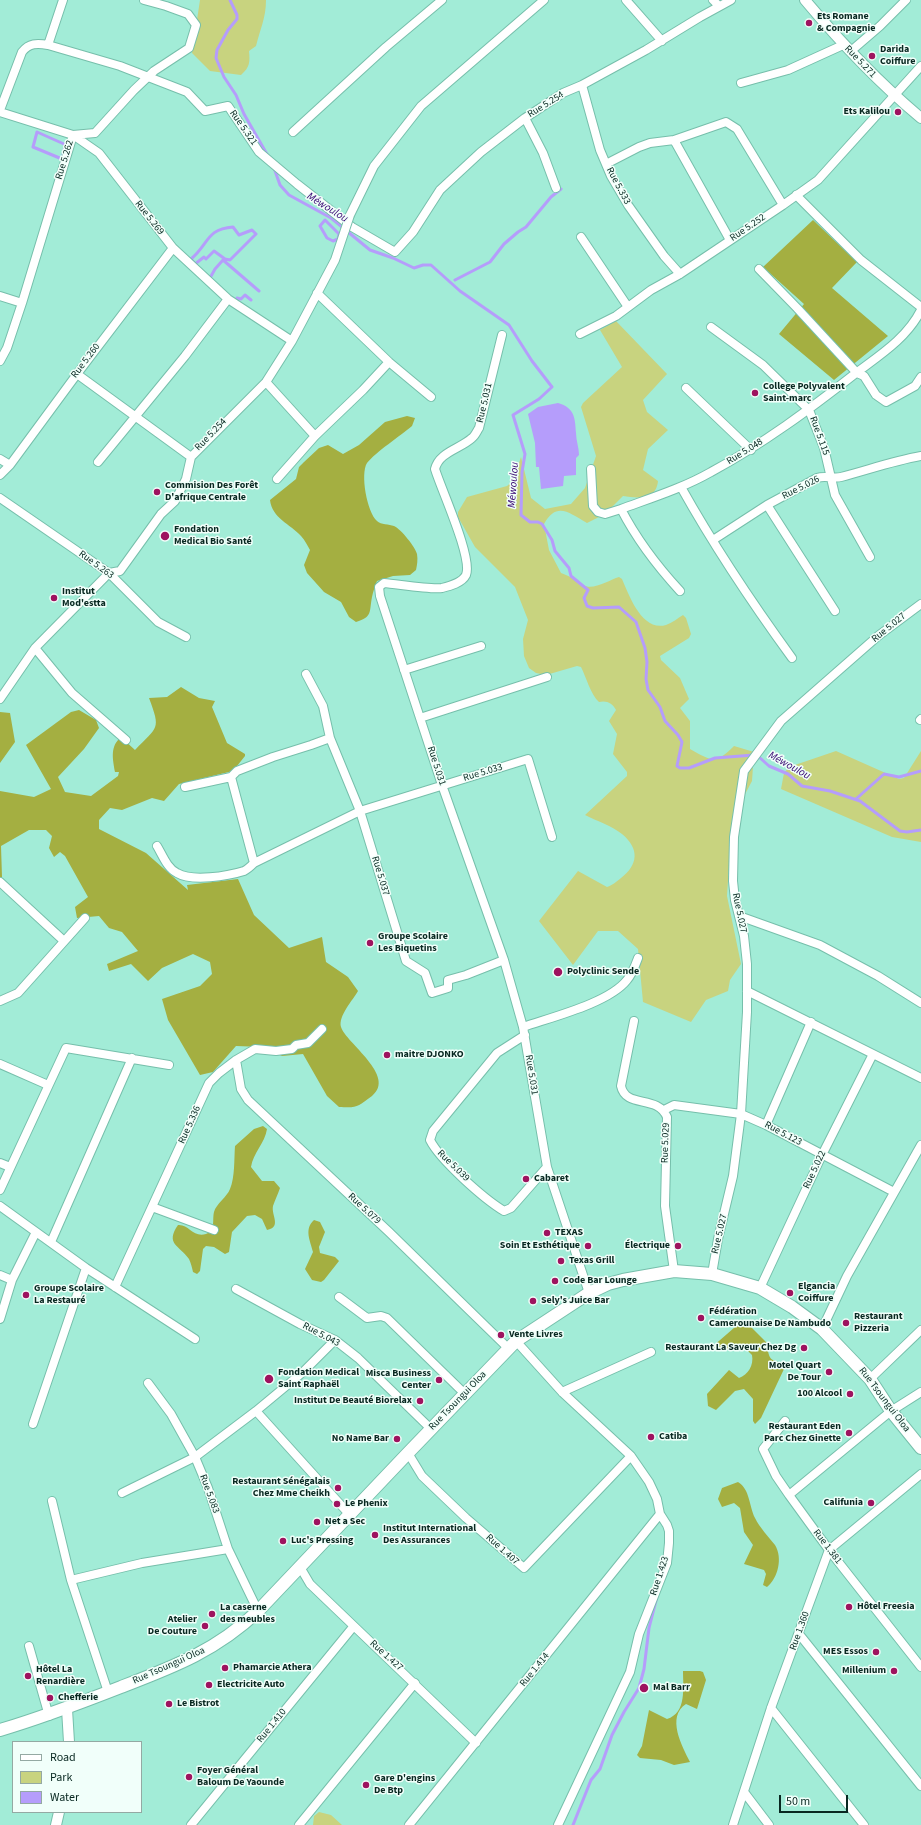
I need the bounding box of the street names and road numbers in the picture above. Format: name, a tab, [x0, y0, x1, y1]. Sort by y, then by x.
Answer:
street label: Rue 5.271	[842, 43, 878, 81]
street label: Rue 5.254	[526, 89, 566, 121]
street label: Rue 5.321	[226, 108, 260, 148]
street label: Rue 5.262	[53, 139, 77, 181]
street label: Rue 5.333	[603, 165, 633, 207]
street label: Rue 5.269	[132, 198, 166, 238]
street label: Rue 5.252	[728, 212, 768, 244]
street label: Rue 5.260	[69, 341, 103, 381]
street label: Rue 5.031	[475, 382, 495, 424]
street label: Rue 5.115	[806, 415, 832, 457]
street label: Rue 5.254	[193, 416, 229, 454]
street label: Rue 5.048	[725, 436, 765, 468]
street label: Rue 5.026	[780, 473, 822, 503]
street label: Rue 5.263	[76, 548, 116, 582]
street label: Rue 5.027	[870, 611, 908, 645]
street label: Rue 5.031	[424, 745, 448, 787]
street label: Rue 5.033	[462, 761, 504, 785]
street label: Rue 5.037	[368, 855, 392, 897]
street label: Rue 5.027	[729, 892, 749, 934]
street label: Rue 5.031	[522, 1054, 540, 1096]
street label: Rue 5.336	[176, 1104, 204, 1146]
street label: Rue 5.123	[762, 1119, 804, 1149]
street label: Rue 5.029	[659, 1123, 673, 1163]
street label: Rue 5.039	[434, 1148, 472, 1184]
street label: Rue 5.022	[801, 1149, 829, 1191]
street label: Rue 5.079	[345, 1191, 383, 1227]
street label: Rue 5.027	[710, 1213, 730, 1255]
street label: Rue 5.043	[300, 1320, 342, 1350]
street label: Rue Tsoungui Oloa	[856, 1365, 912, 1435]
street label: Rue Tsoungui Oloa	[427, 1369, 489, 1433]
street label: Rue 5.083	[196, 1473, 222, 1515]
street label: Rue 1.381	[810, 1527, 844, 1567]
street label: Rue 1.407	[483, 1532, 521, 1568]
street label: Rue 1.423	[648, 1555, 672, 1597]
street label: Rue 1.360	[787, 1610, 813, 1652]
street label: Rue 1.427	[367, 1638, 405, 1674]
street label: Rue Tsoungui Oloa	[131, 1645, 207, 1687]
street label: Rue 1.414	[518, 1651, 552, 1689]
street label: Rue 1.410	[255, 1707, 289, 1745]

